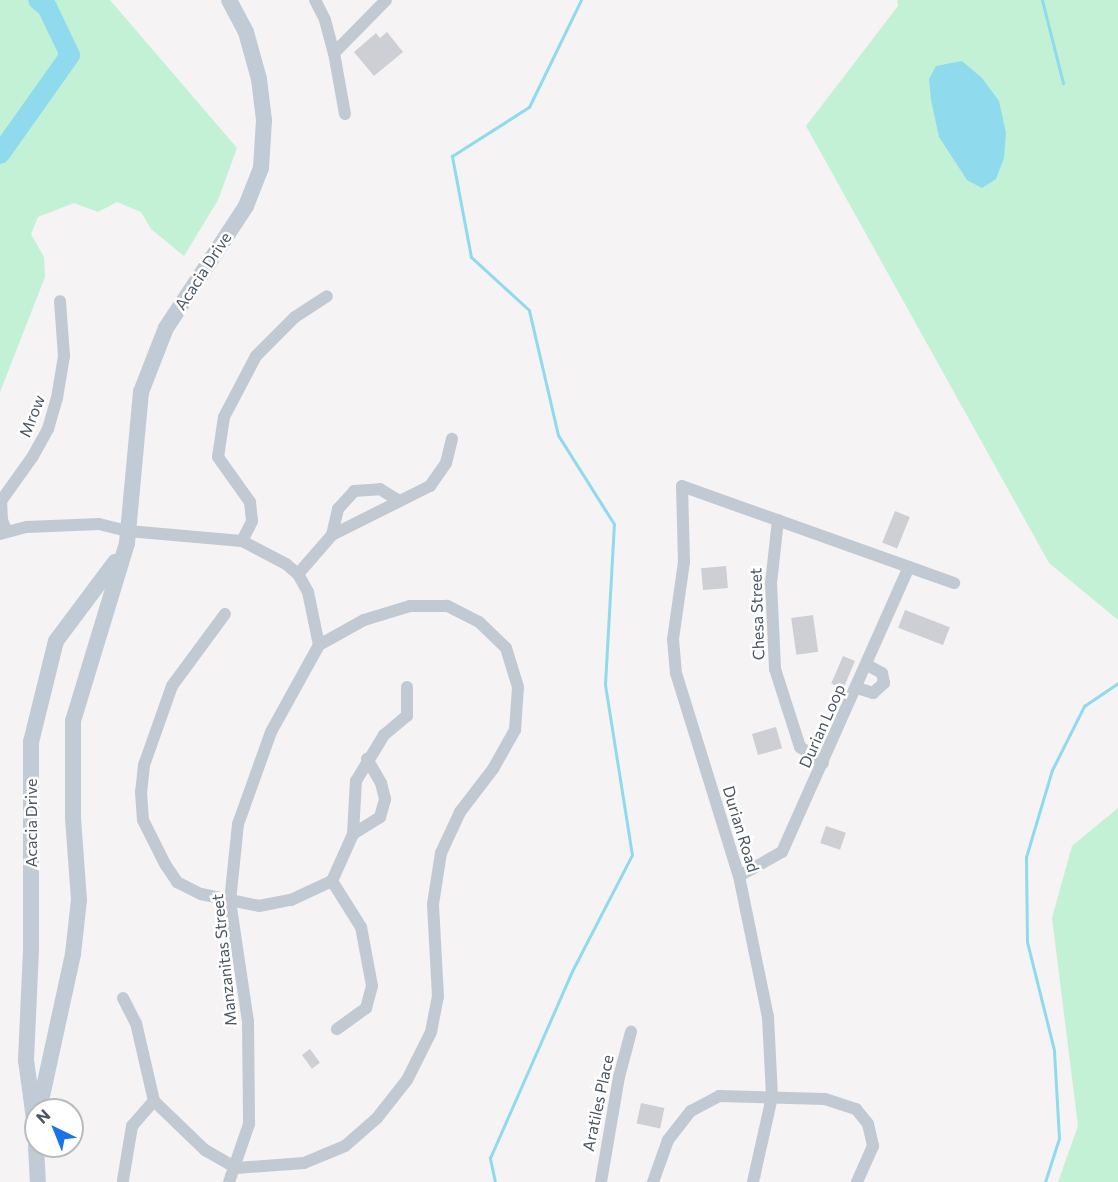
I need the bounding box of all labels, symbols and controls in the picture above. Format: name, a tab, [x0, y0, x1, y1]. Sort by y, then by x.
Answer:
street label: Acacia Drive	[171, 228, 235, 314]
street label: Mrow	[15, 392, 49, 440]
street label: Chesa Street	[746, 567, 768, 661]
street label: Durian Loop	[795, 681, 849, 771]
street label: Acacia Drive	[21, 778, 41, 868]
street label: Durian Road	[719, 784, 763, 874]
street label: Manzanitas Street	[208, 893, 240, 1027]
street label: Aratiles Place	[578, 1053, 618, 1153]
north arrow	[24, 1098, 84, 1158]
text: N	[32, 1105, 54, 1127]

